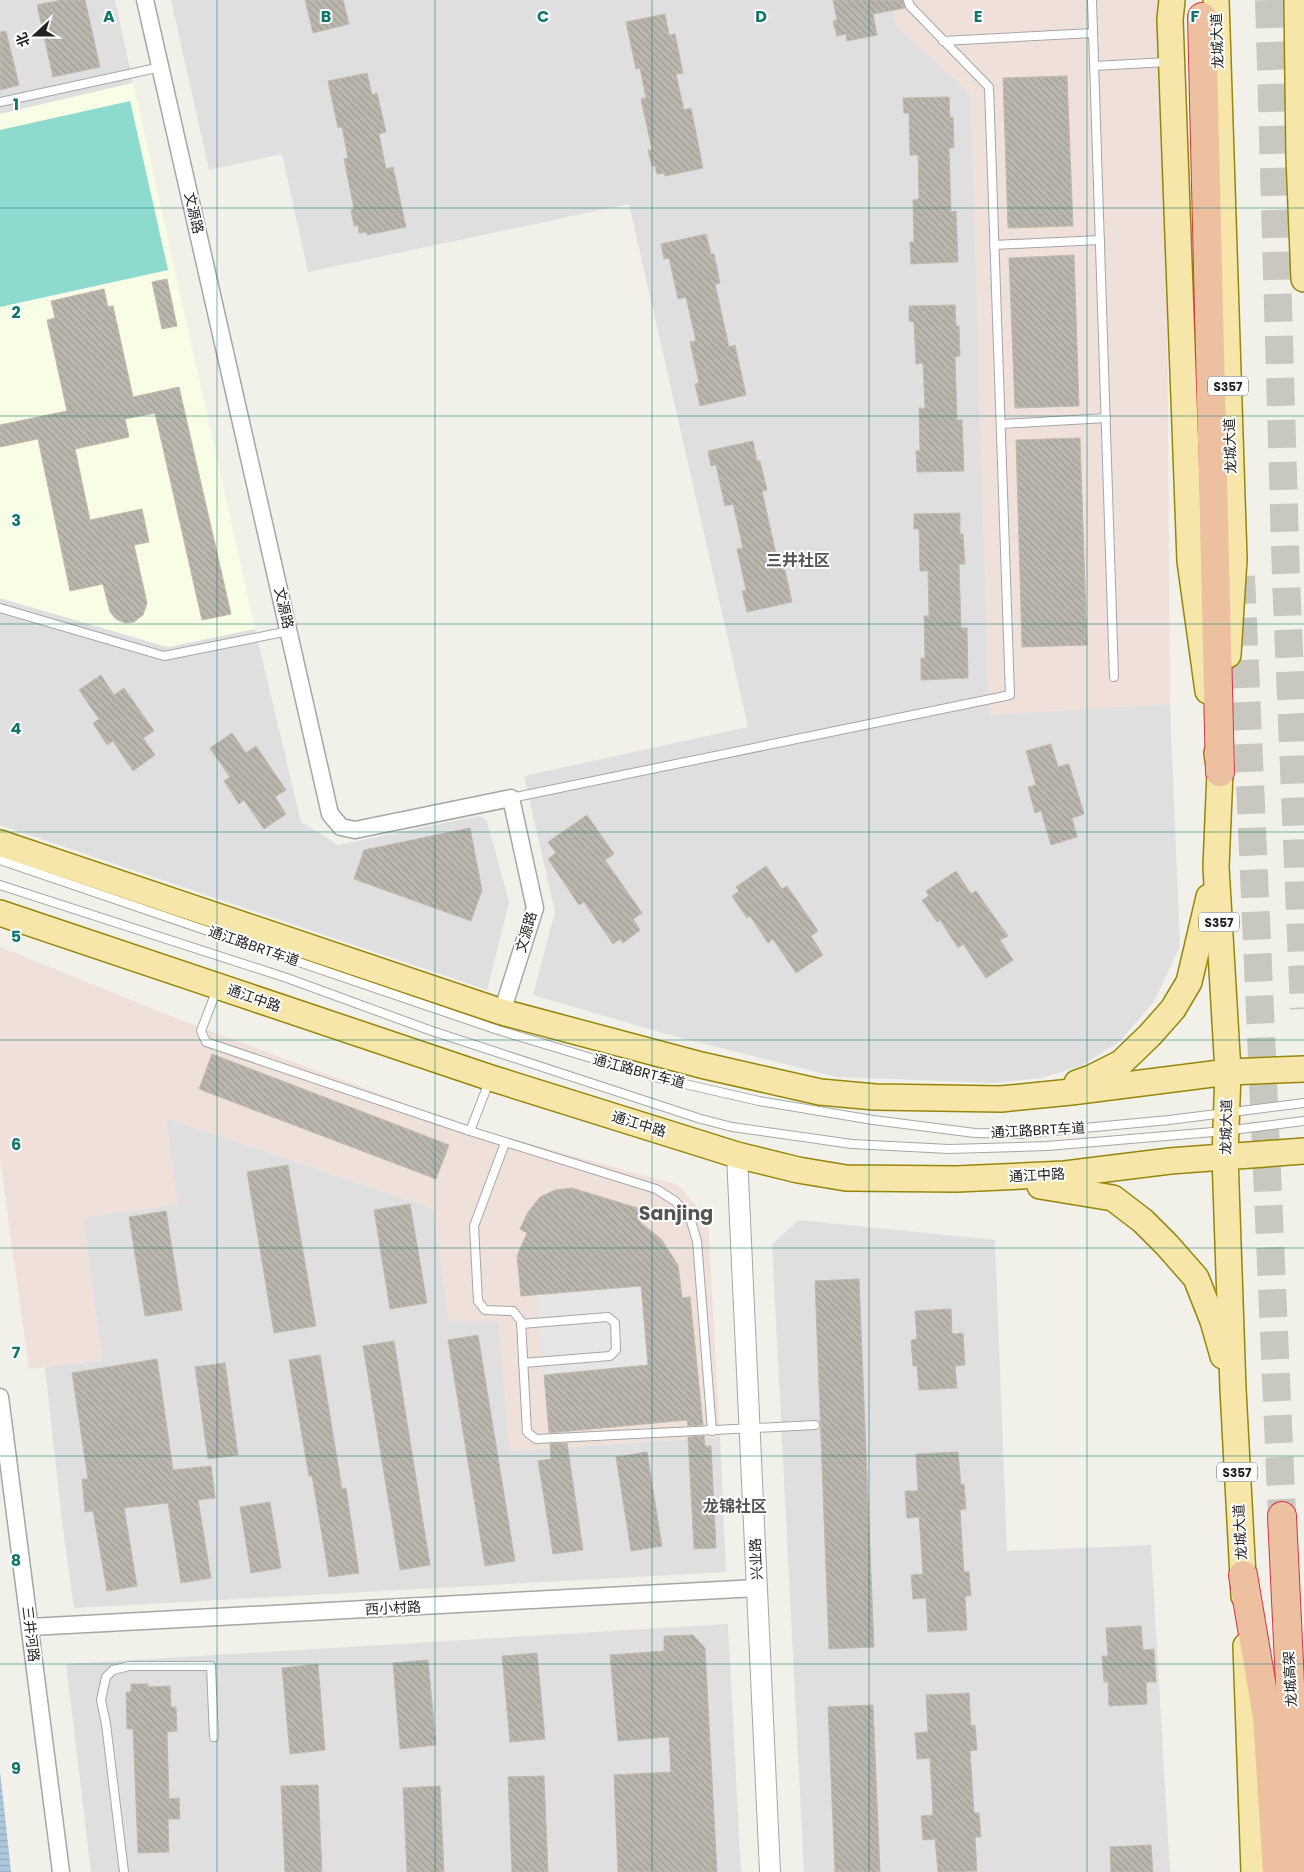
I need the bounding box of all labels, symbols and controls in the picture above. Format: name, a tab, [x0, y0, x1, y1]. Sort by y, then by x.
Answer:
text: A	[103, 5, 115, 28]
text: B	[321, 5, 331, 28]
text: C	[537, 5, 549, 28]
text: D	[755, 5, 767, 28]
text: E	[974, 5, 982, 28]
text: F	[1191, 5, 1200, 28]
north arrow	[10, 10, 60, 60]
street label: 龙城大道	[1206, 13, 1228, 69]
text: 北	[11, 30, 35, 50]
text: 1	[13, 93, 19, 116]
street label: 文源路	[180, 190, 208, 236]
text: 2	[11, 301, 21, 324]
road number: S357	[1208, 376, 1248, 396]
street label: 龙城大道	[1219, 418, 1241, 474]
text: 3	[11, 509, 21, 532]
district label: 三井社区	[766, 549, 830, 572]
street label: 文源路	[270, 585, 298, 631]
text: 4	[11, 717, 22, 740]
street label: 文源路	[511, 909, 541, 955]
road number: S357	[1199, 912, 1239, 932]
street label: 通江路BRT车道	[206, 921, 302, 971]
text: 5	[11, 925, 21, 948]
street label: 通江中路	[224, 979, 284, 1017]
street label: 通江路BRT车道	[591, 1049, 687, 1093]
street label: 龙城大道	[1216, 1099, 1236, 1155]
street label: 通江中路	[609, 1106, 669, 1142]
street label: 通江路BRT车道	[990, 1118, 1086, 1142]
text: 6	[11, 1133, 21, 1156]
street label: 通江中路	[1009, 1164, 1065, 1186]
district label: Sanjing	[639, 1200, 713, 1227]
text: 7	[12, 1341, 21, 1364]
road number: S357	[1217, 1462, 1257, 1481]
district label: 龙锦社区	[703, 1495, 767, 1518]
street label: 龙城大道	[1229, 1504, 1251, 1560]
street label: 兴业路	[745, 1538, 767, 1580]
text: 8	[11, 1549, 21, 1572]
street label: 西小村路	[365, 1597, 421, 1619]
street label: 三井河路	[18, 1605, 44, 1663]
street label: 龙城高架	[1279, 1651, 1301, 1707]
text: 9	[11, 1757, 21, 1780]

